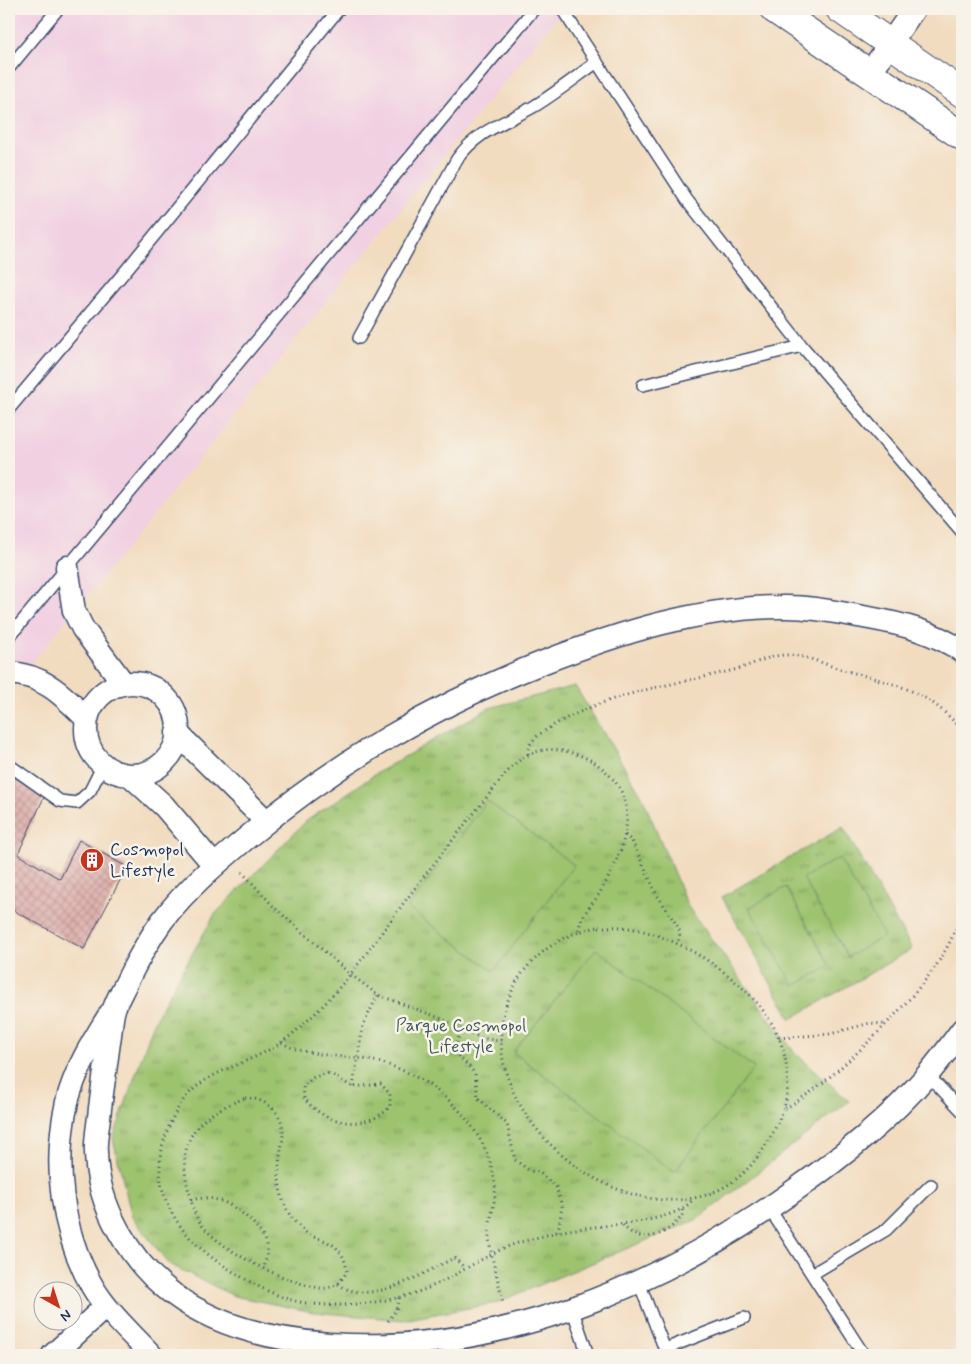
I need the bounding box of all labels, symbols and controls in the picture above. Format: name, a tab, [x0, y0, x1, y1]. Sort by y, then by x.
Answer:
place label: Cosmopol Lifestyle	[110, 838, 184, 883]
building icon: Cosmopol Lifestyle	[79, 847, 105, 873]
park label: Parque Cosmopol Lifestyle	[396, 1014, 526, 1059]
north arrow	[32, 1282, 82, 1332]
text: N	[56, 1305, 75, 1325]

